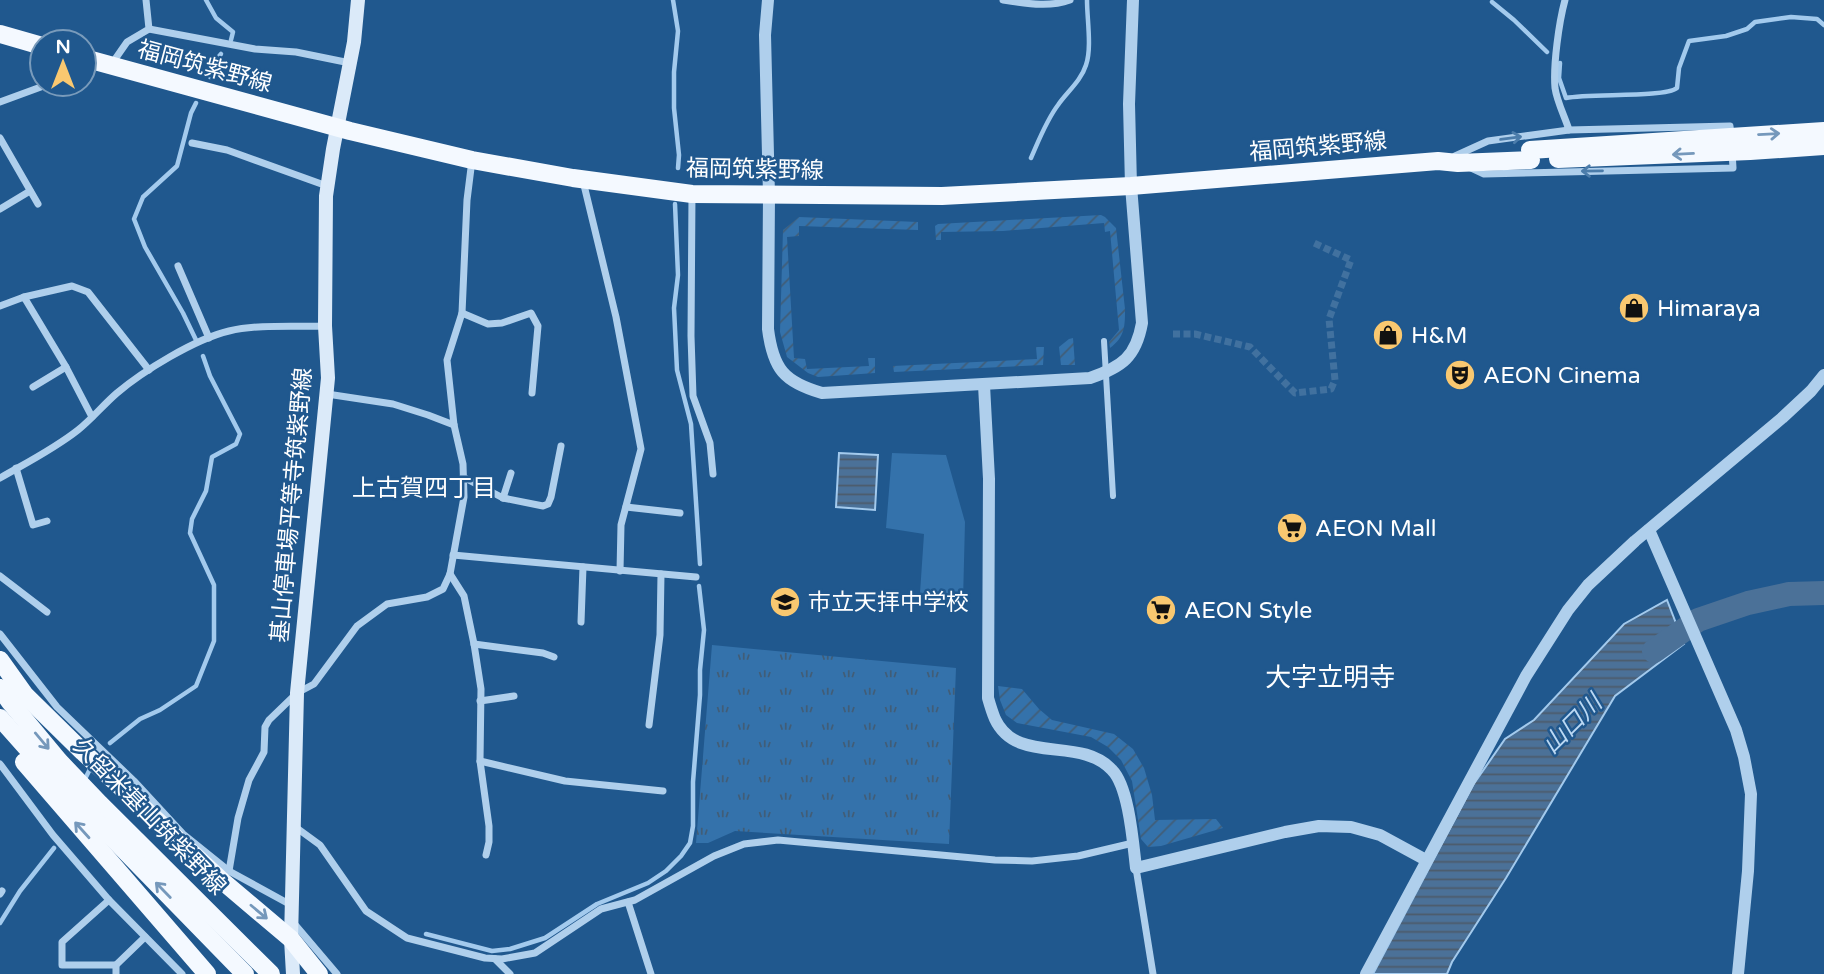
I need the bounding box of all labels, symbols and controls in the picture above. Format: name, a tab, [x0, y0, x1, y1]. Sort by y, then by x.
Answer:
north arrow	[28, 28, 98, 98]
text: N	[55, 36, 71, 58]
street label: 福岡筑紫野線	[134, 36, 275, 98]
street label: 福岡筑紫野線	[1248, 127, 1388, 167]
one-way arrow	[1757, 127, 1780, 140]
one-way arrow	[1499, 131, 1522, 144]
one-way arrow	[1671, 148, 1694, 161]
street label: 福岡筑紫野線	[686, 155, 824, 185]
one-way arrow	[1580, 164, 1603, 178]
shop icon: Himaraya	[1617, 291, 1651, 325]
place label: Himaraya	[1657, 295, 1761, 323]
shop icon: H&M	[1371, 318, 1405, 352]
place label: H&M	[1411, 322, 1467, 350]
theatre icon: AEON Cinema	[1443, 358, 1477, 392]
place label: AEON Cinema	[1483, 362, 1641, 390]
street label: 基山停車場平等寺筑紫野線	[266, 366, 318, 644]
district label: 上古賀四丁目	[352, 474, 496, 503]
supermarket icon: AEON Mall	[1275, 511, 1309, 545]
place label: AEON Mall	[1315, 515, 1436, 543]
school or university icon: 市立天拝中学校	[768, 585, 802, 619]
place label: 市立天拝中学校	[808, 589, 969, 617]
supermarket icon: AEON Style	[1144, 593, 1178, 627]
place label: AEON Style	[1184, 597, 1312, 625]
district label: 大字立明寺	[1265, 662, 1395, 693]
water label: 山口川	[1537, 687, 1610, 760]
one-way arrow	[34, 732, 50, 750]
street label: 久留米基山筑紫野線	[67, 733, 231, 901]
one-way arrow	[74, 821, 90, 839]
one-way arrow	[155, 882, 172, 899]
one-way arrow	[249, 904, 267, 920]

